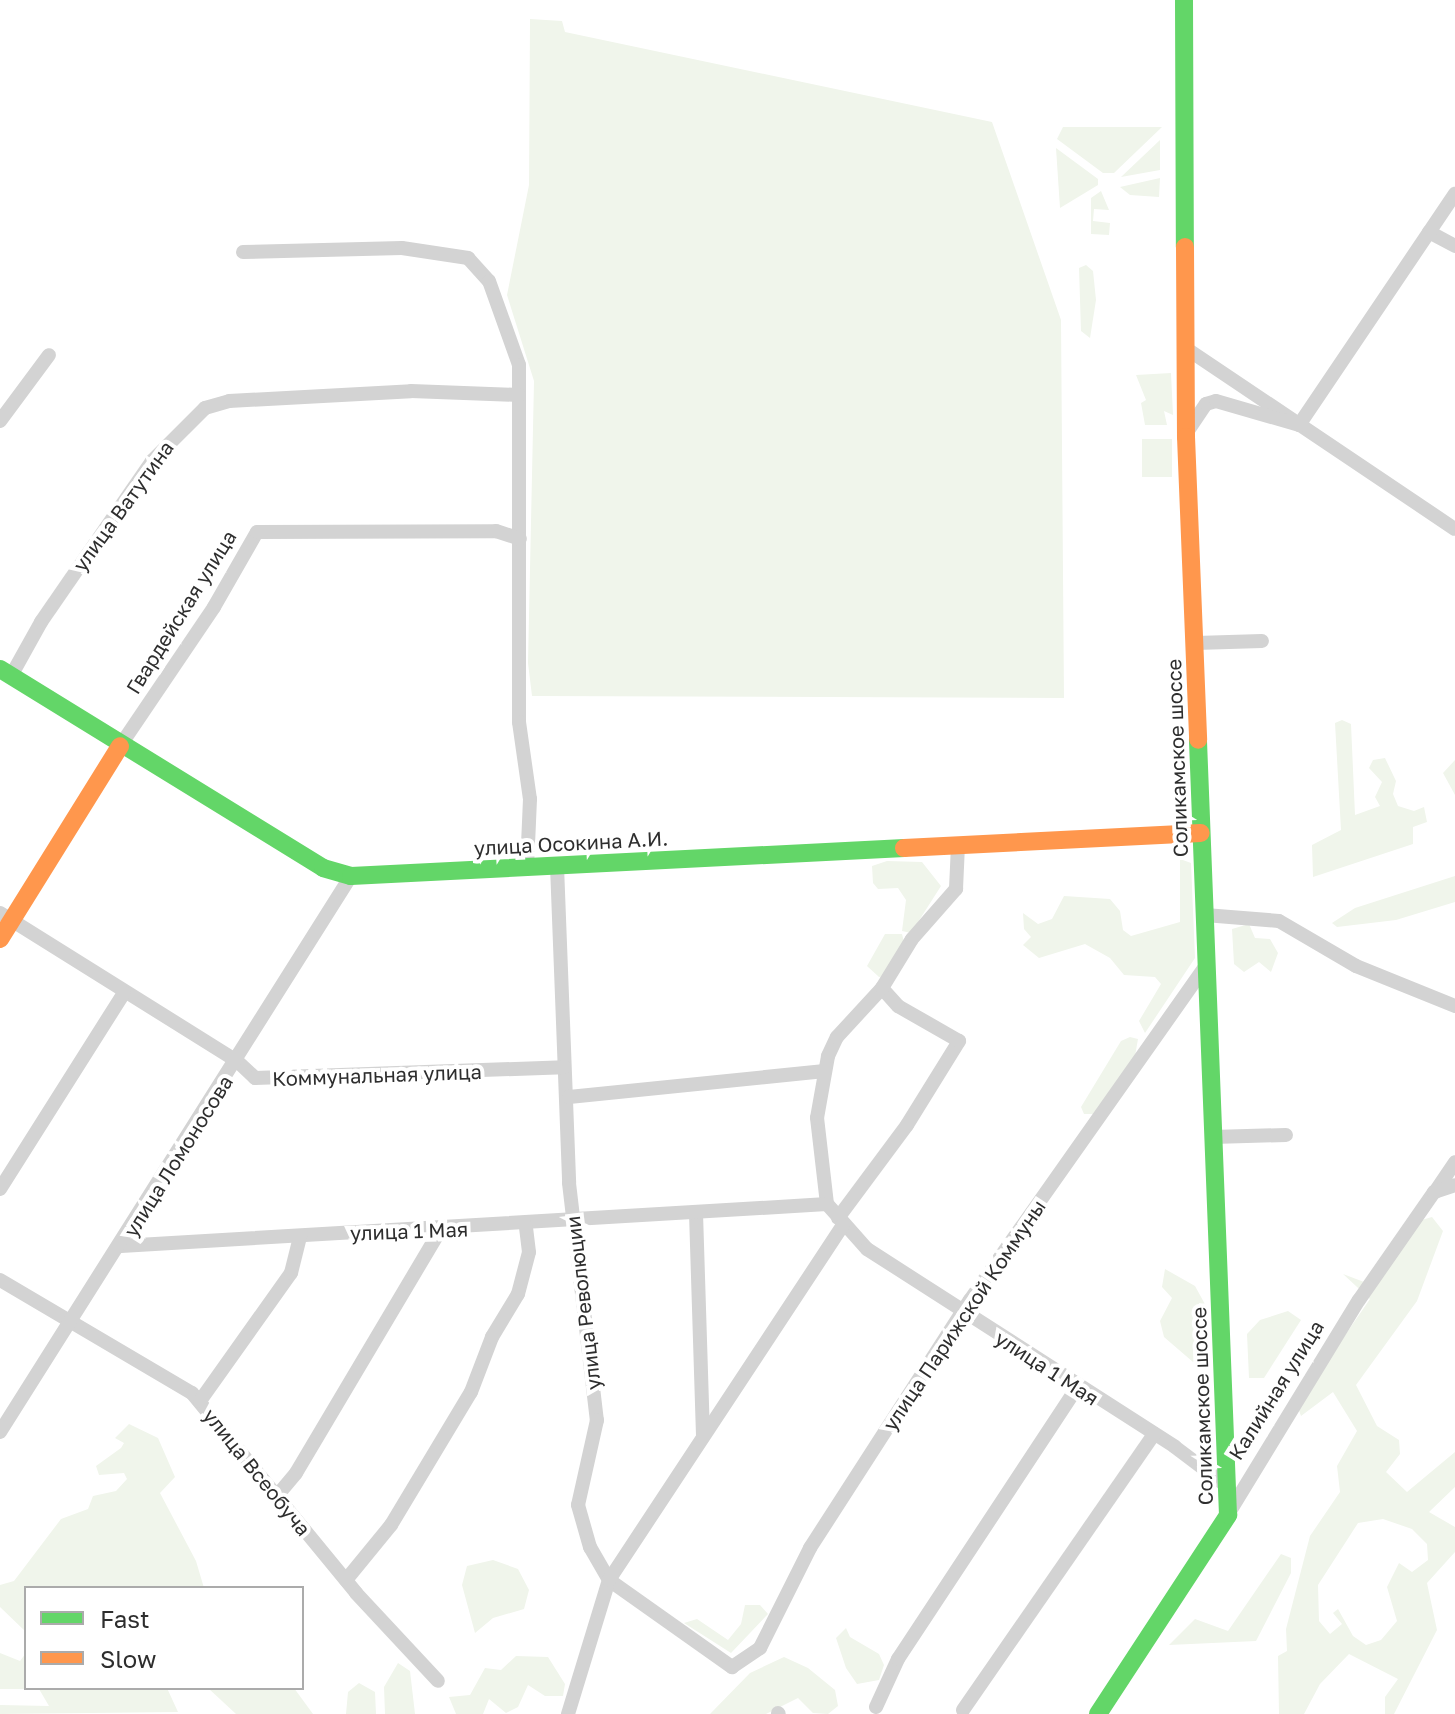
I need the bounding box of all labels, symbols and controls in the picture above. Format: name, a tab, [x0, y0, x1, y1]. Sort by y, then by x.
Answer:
street label: улица Ватутина	[68, 436, 178, 576]
street label: Гвардейская улица	[121, 526, 241, 698]
street label: Соликамское шоссе	[1162, 658, 1192, 858]
street label: улица Осокина А.И.	[473, 826, 669, 860]
street label: Коммунальная улица	[272, 1059, 482, 1091]
street label: улица Ломоносова	[119, 1071, 237, 1241]
street label: улица Парижской Коммуны	[878, 1195, 1050, 1435]
street label: улица Революции	[560, 1215, 606, 1391]
street label: улица 1 Мая	[350, 1217, 468, 1245]
street label: Соликамское шоссе	[1187, 1306, 1217, 1506]
street label: Калийная улица	[1224, 1316, 1328, 1464]
street label: улица 1 Мая	[991, 1326, 1103, 1410]
street label: улица Всеобуча	[198, 1404, 316, 1540]
legend	[24, 1586, 304, 1690]
text: Fast	[100, 1604, 150, 1633]
text: Slow	[100, 1644, 156, 1673]

